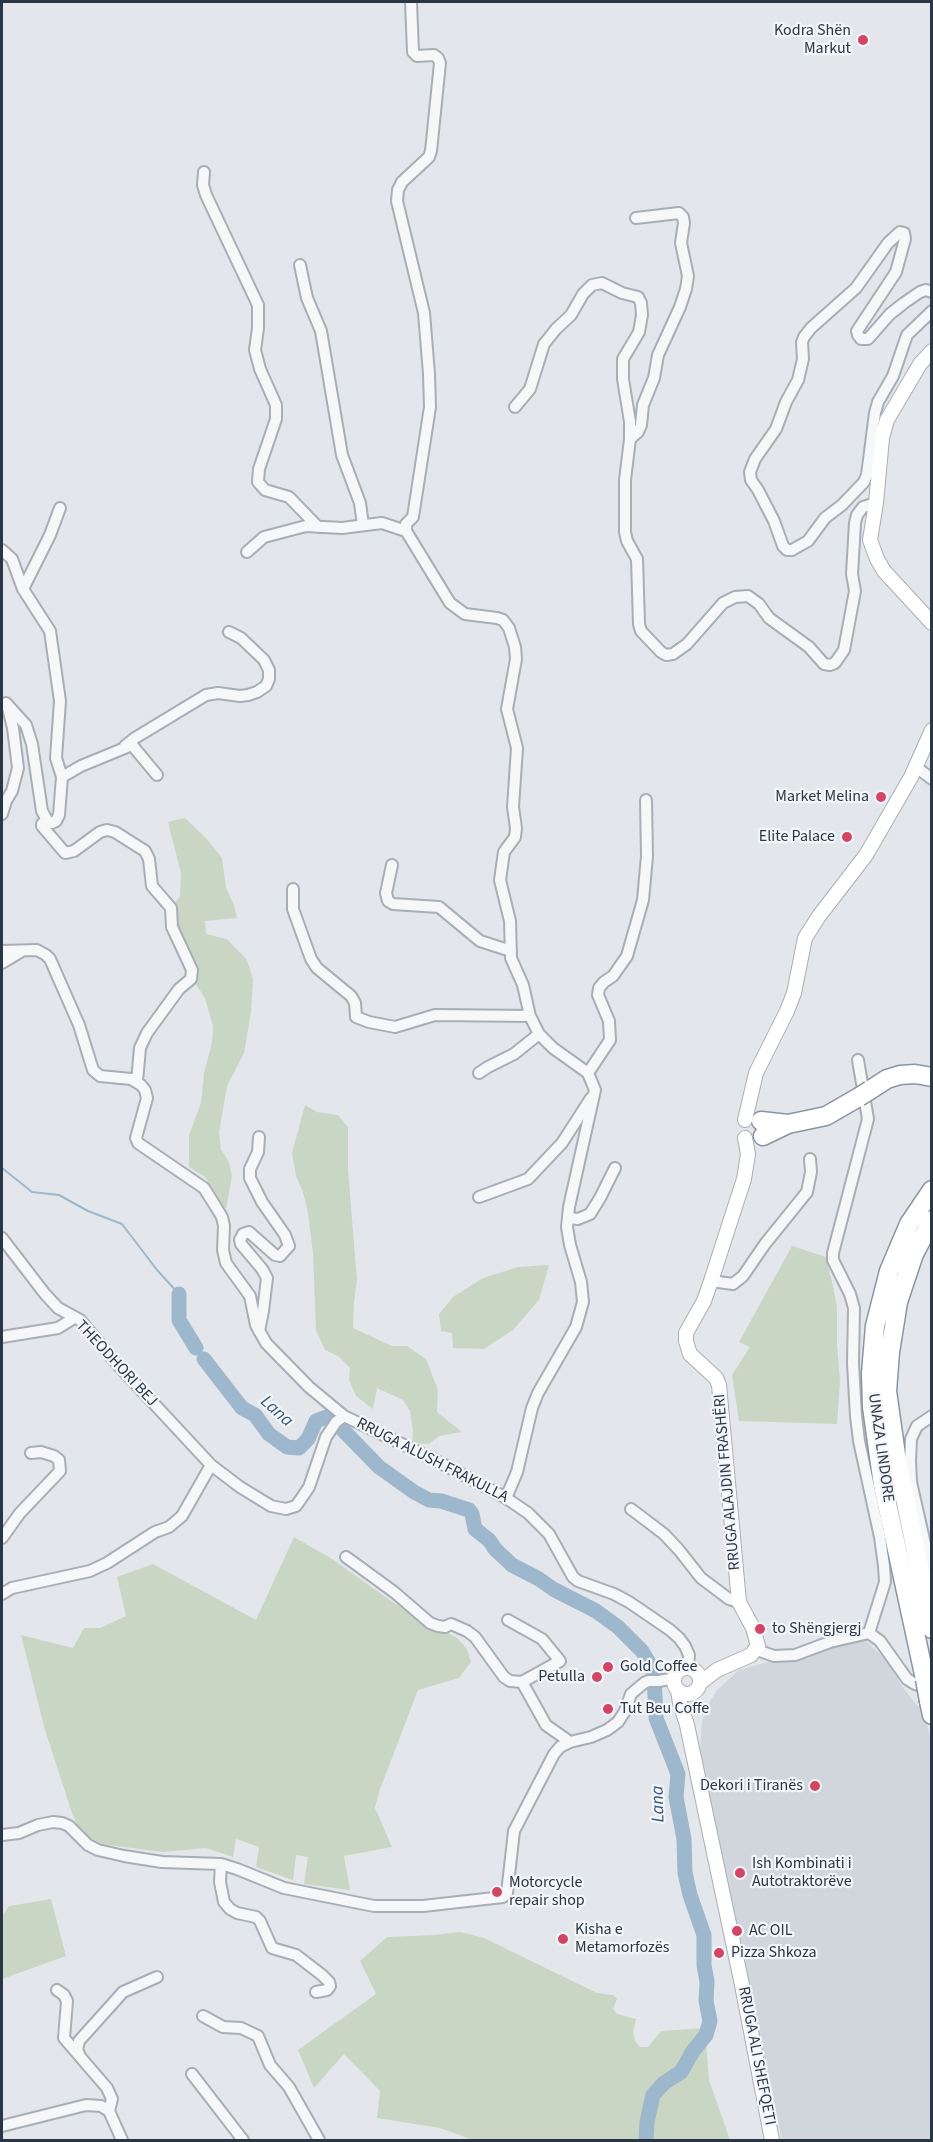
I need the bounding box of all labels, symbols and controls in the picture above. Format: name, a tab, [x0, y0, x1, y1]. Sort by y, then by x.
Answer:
place label: Kodra Shën Markut	[774, 21, 851, 59]
marker: Kodra Shën Markut	[856, 33, 870, 47]
place label: Market Melina	[775, 787, 869, 807]
marker: Market Melina	[874, 790, 888, 804]
place label: Elite Palace	[759, 827, 835, 847]
marker: Elite Palace	[840, 830, 854, 844]
street label: THEODHORI BEJ	[71, 1317, 161, 1411]
water label: Lana	[255, 1392, 297, 1432]
street label: UNAZA LINDORE	[863, 1392, 897, 1504]
street label: RRUGA ALAJDIN FRASHËRI	[711, 1393, 745, 1571]
street label: RRUGA ALUSH FRAKULLA	[353, 1414, 511, 1508]
place label: to Shëngjergj	[772, 1619, 862, 1639]
marker: to Shëngjergj	[753, 1622, 767, 1636]
place label: Gold Coffee	[620, 1657, 697, 1677]
marker: Gold Coffee	[601, 1660, 615, 1674]
place label: Petulla	[538, 1667, 585, 1687]
marker: Petulla	[590, 1670, 604, 1684]
place label: Tut Beu Coffe	[620, 1699, 709, 1719]
marker: Tut Beu Coffe	[601, 1702, 615, 1716]
place label: Dekori i Tiranës	[700, 1776, 803, 1796]
marker: Dekori i Tiranës	[808, 1779, 822, 1793]
water label: Lana	[648, 1785, 670, 1823]
place label: Ish Kombinati i Autotraktorëve	[752, 1854, 852, 1892]
marker: Ish Kombinati i Autotraktorëve	[733, 1866, 747, 1880]
place label: Motorcycle repair shop	[509, 1873, 585, 1911]
marker: Motorcycle repair shop	[490, 1885, 504, 1899]
place label: Kisha e Metamorfozës	[575, 1920, 669, 1958]
place label: AC OIL	[749, 1921, 792, 1941]
marker: AC OIL	[730, 1924, 744, 1938]
marker: Kisha e Metamorfozës	[556, 1932, 570, 1946]
place label: Pizza Shkoza	[731, 1943, 816, 1963]
marker: Pizza Shkoza	[712, 1946, 726, 1960]
street label: RRUGA ALI SHEFQETI	[733, 1985, 779, 2127]

